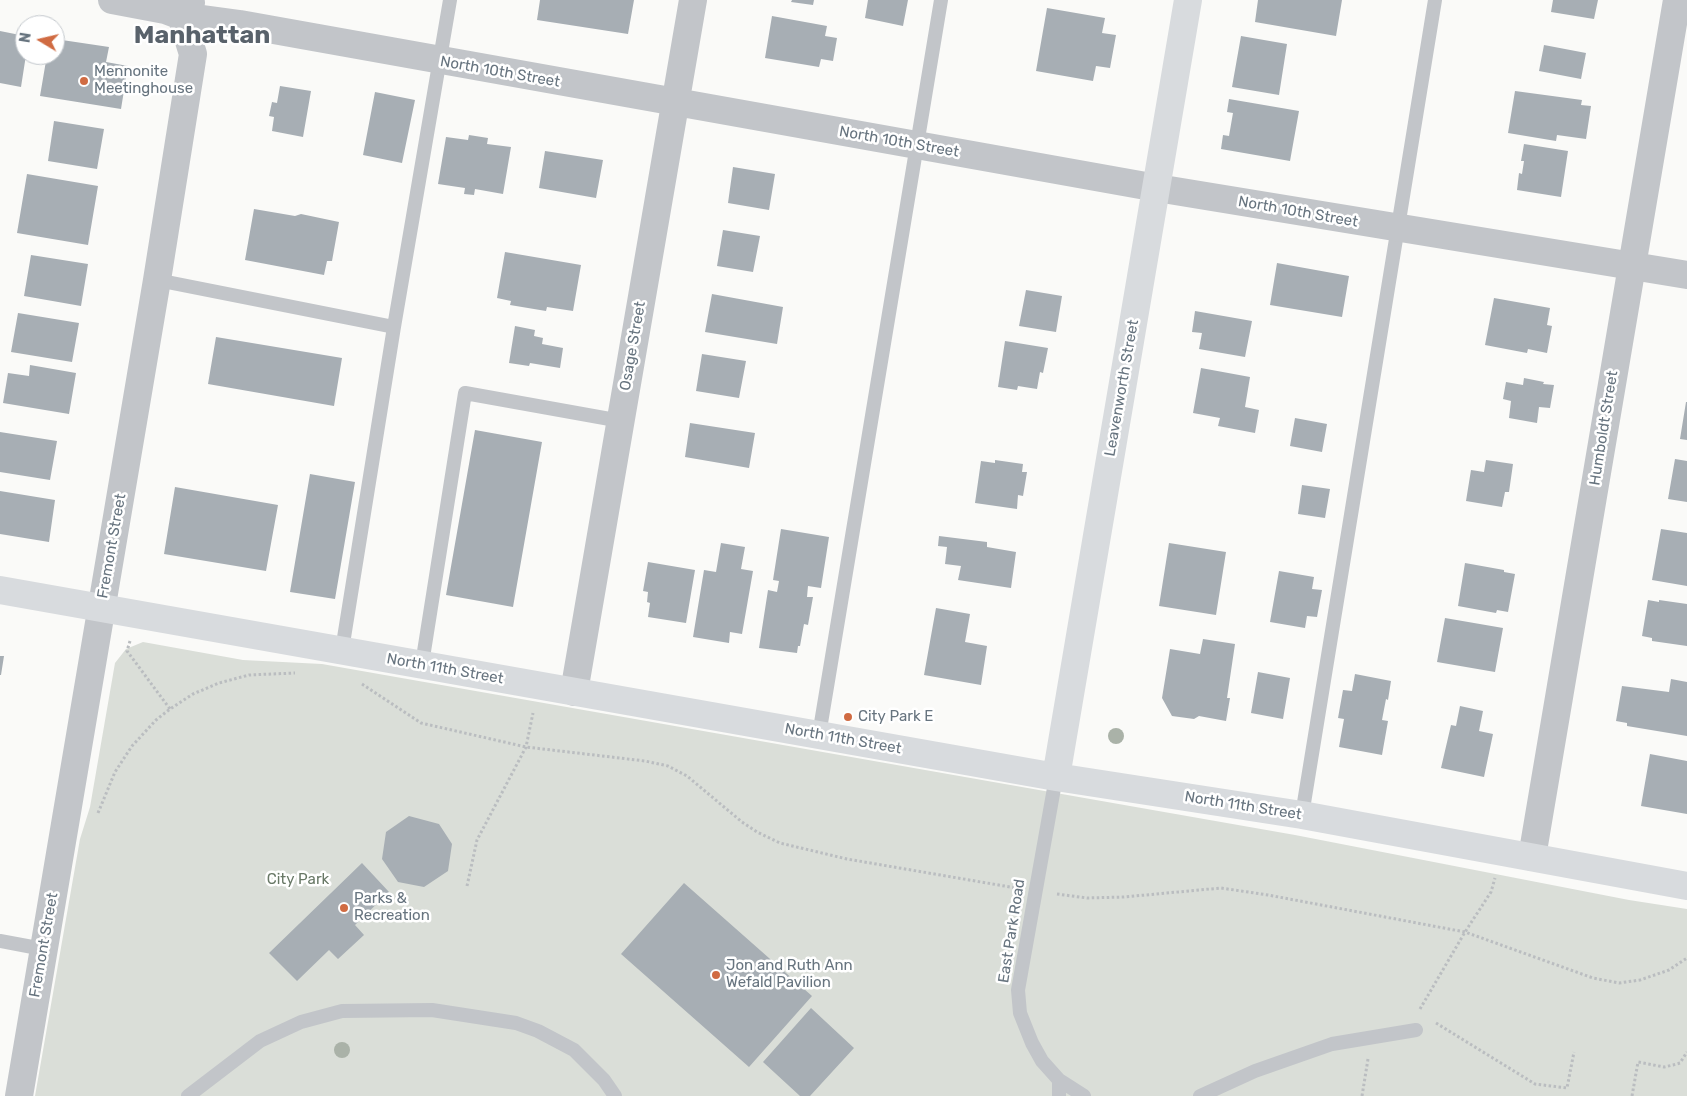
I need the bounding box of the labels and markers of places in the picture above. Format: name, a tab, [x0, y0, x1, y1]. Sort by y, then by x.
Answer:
place label: Mennonite Meetinghouse	[94, 63, 193, 98]
marker: Mennonite Meetinghouse	[78, 75, 90, 87]
place label: City Park E	[858, 708, 933, 726]
marker: City Park E	[842, 711, 854, 723]
place label: Parks & Recreation	[354, 890, 430, 925]
marker: Parks & Recreation	[338, 902, 350, 914]
place label: Jon and Ruth Ann Wefald Pavilion	[726, 957, 853, 992]
marker: Jon and Ruth Ann Wefald Pavilion	[710, 969, 722, 981]

